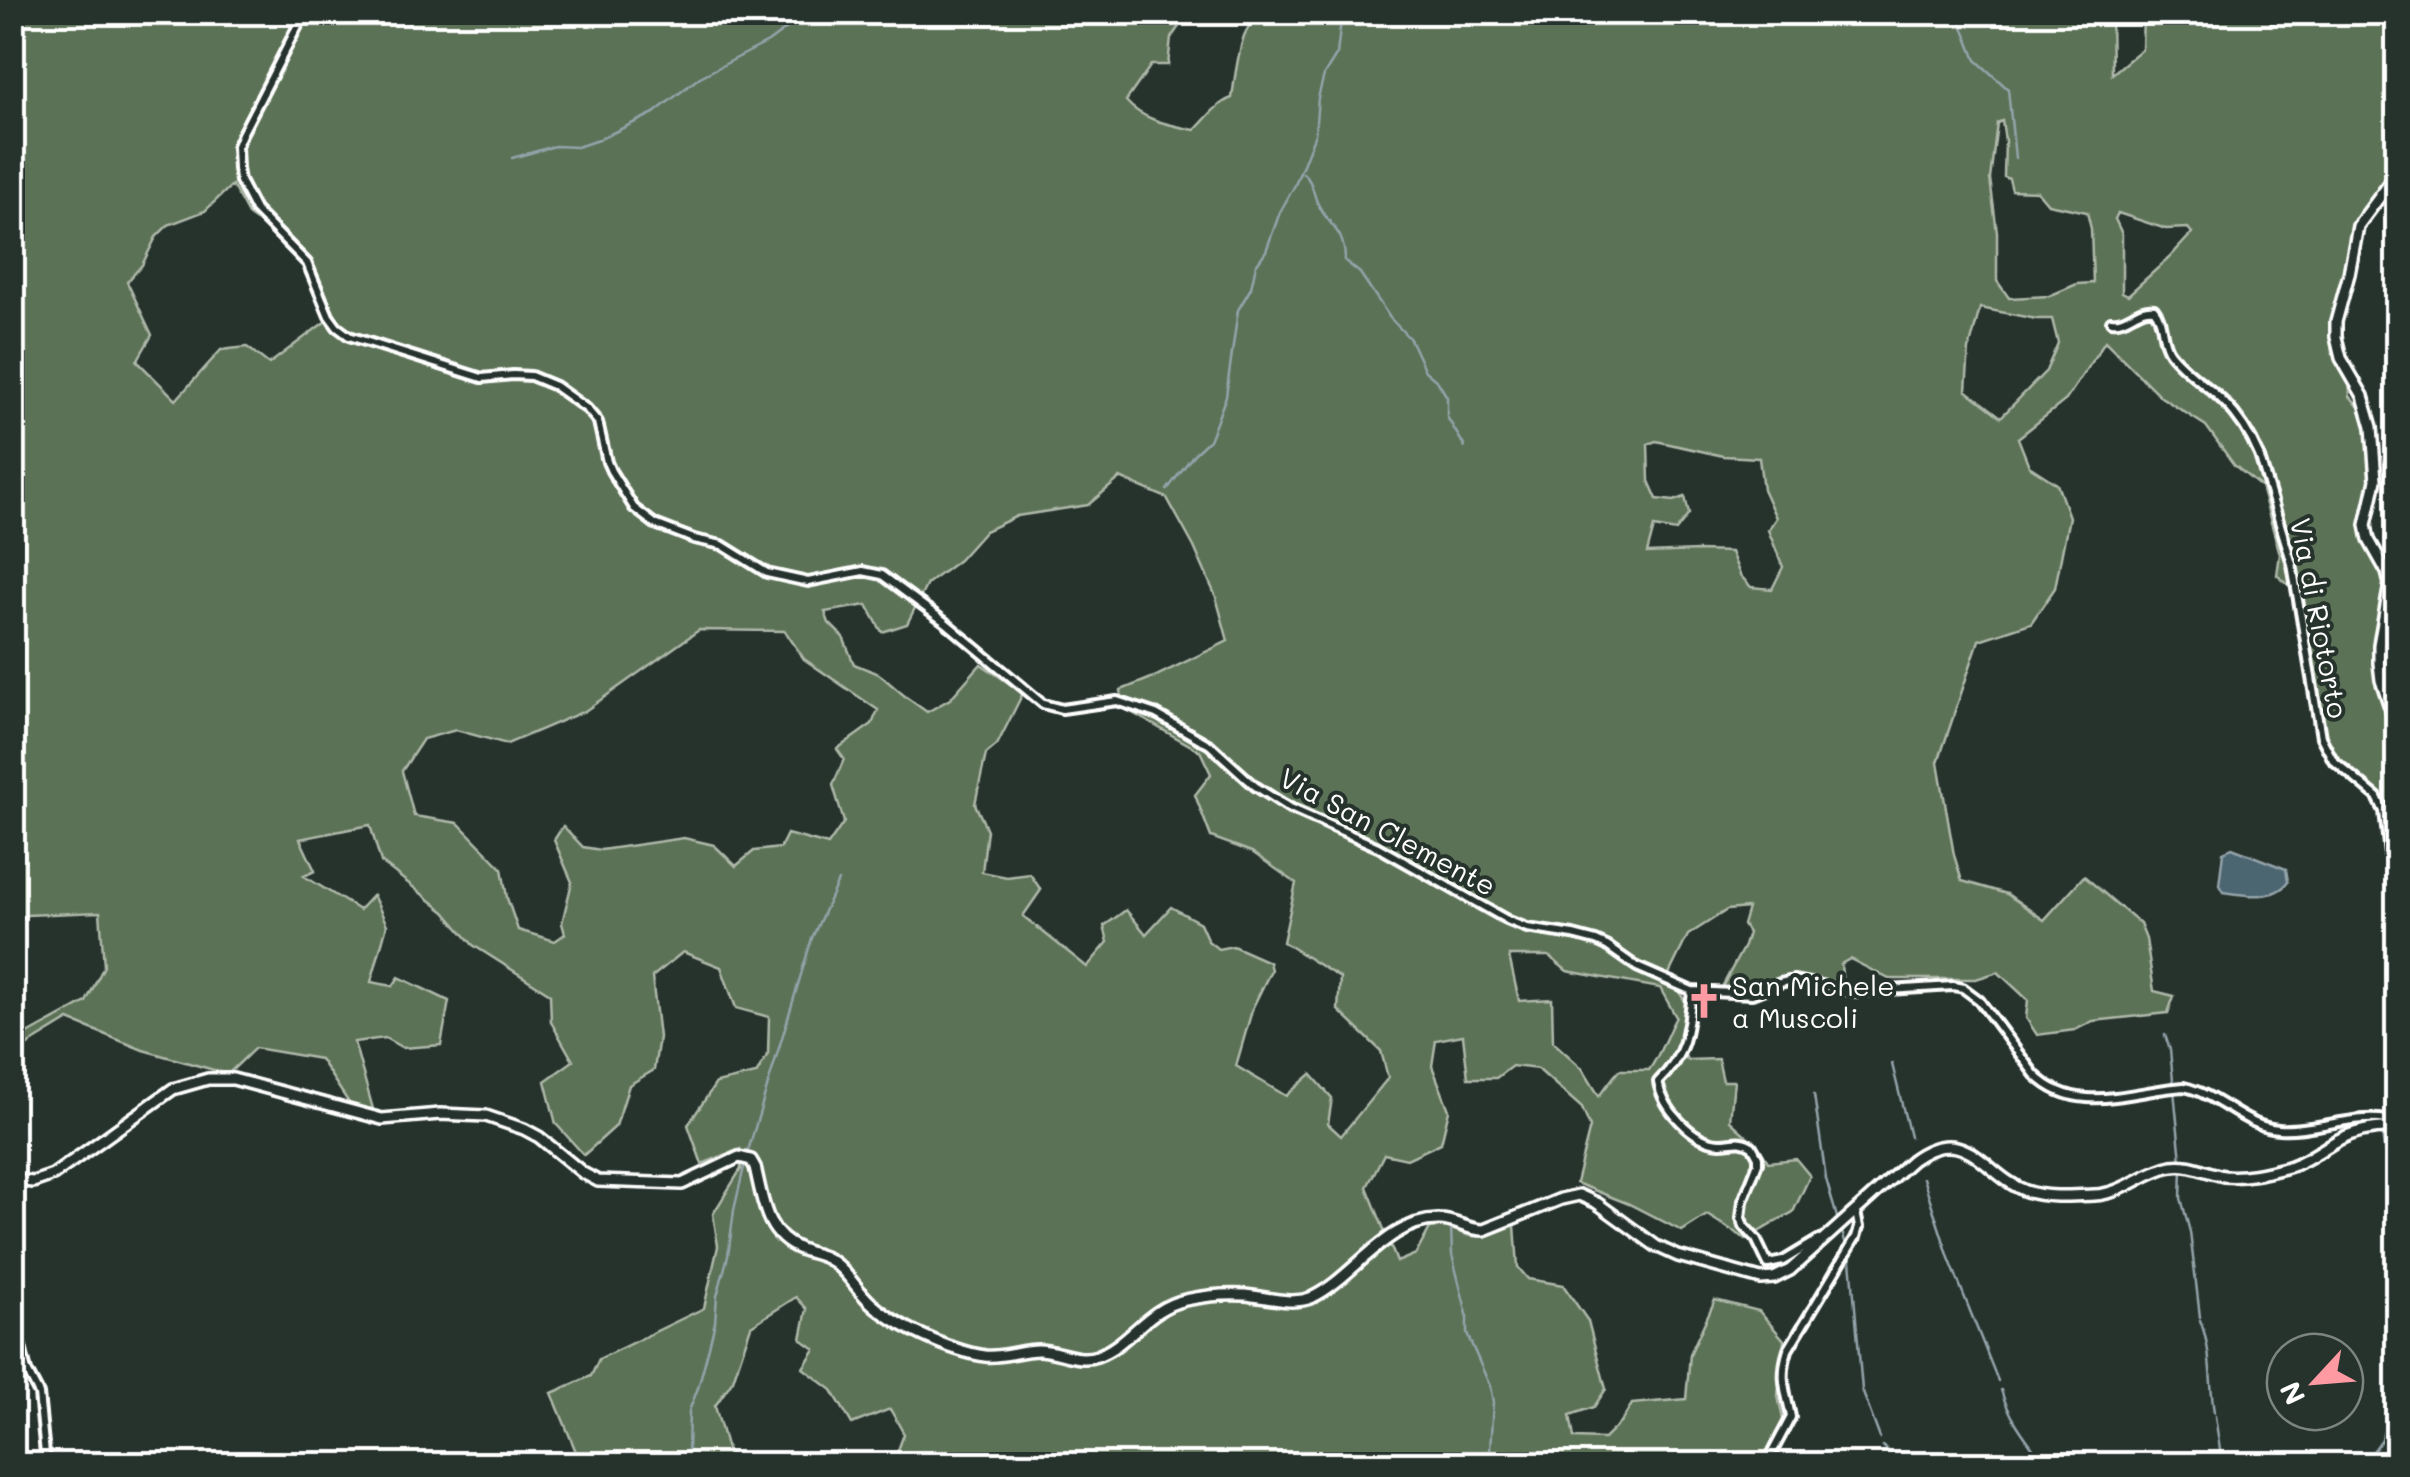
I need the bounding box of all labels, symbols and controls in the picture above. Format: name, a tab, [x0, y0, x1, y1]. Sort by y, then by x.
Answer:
street label: Via di Riotorto	[2283, 515, 2357, 721]
street label: Via San Clemente	[1274, 759, 1502, 903]
place label: San Michele a Muscoli	[1732, 967, 1895, 1035]
church icon: San Michele a Muscoli	[1685, 982, 1723, 1020]
north arrow	[2265, 1332, 2365, 1432]
text: N	[2271, 1376, 2312, 1411]

